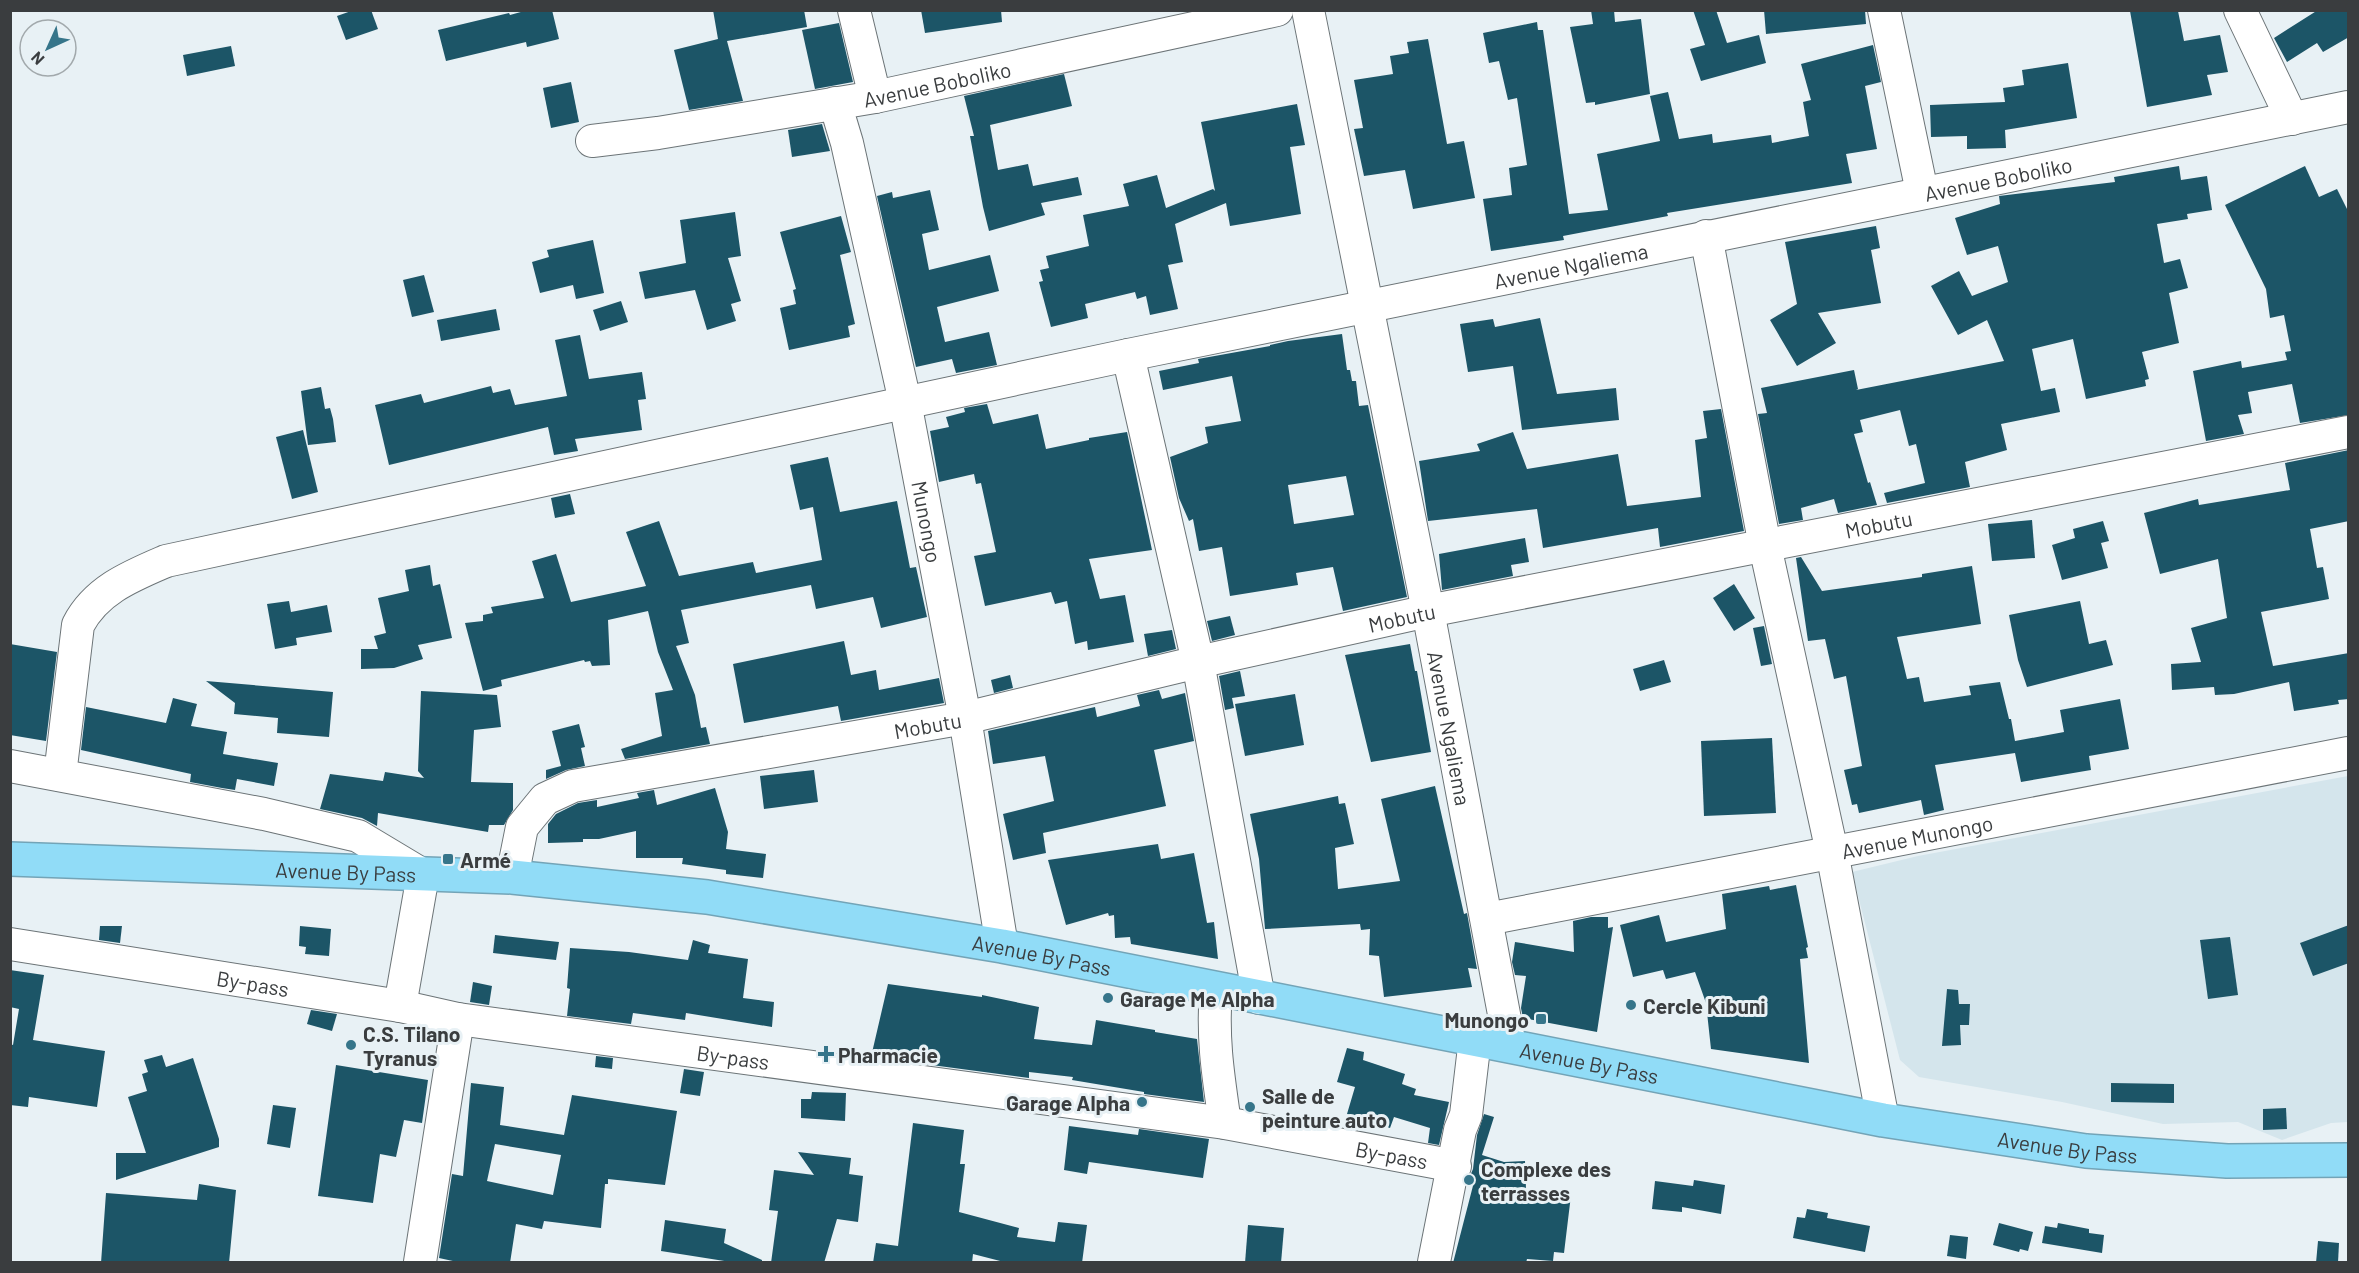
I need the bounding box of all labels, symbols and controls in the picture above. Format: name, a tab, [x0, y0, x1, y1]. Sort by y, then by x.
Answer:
north arrow	[18, 18, 78, 78]
text: N	[27, 48, 48, 69]
street label: Avenue Boboliko	[862, 55, 1013, 111]
street label: Avenue Boboliko	[1922, 151, 2074, 205]
street label: Avenue Ngaliema	[1492, 237, 1650, 293]
street label: Munongo	[908, 479, 948, 565]
street label: Mobutu	[1843, 505, 1914, 542]
street label: Mobutu	[1366, 597, 1437, 636]
street label: Avenue Ngaliema	[1423, 649, 1477, 807]
street label: Mobutu	[892, 706, 963, 743]
street label: Avenue Munongo	[1839, 809, 1995, 863]
place label: Armé	[460, 847, 511, 872]
marker: Armé	[441, 852, 455, 866]
street label: Avenue By Pass	[275, 856, 417, 886]
street label: Avenue By Pass	[970, 929, 1113, 980]
street label: By-pass	[215, 965, 291, 1001]
place label: Garage Me Alpha	[1120, 986, 1275, 1011]
marker: Garage Me Alpha	[1101, 991, 1115, 1005]
place label: Cercle Kibuni	[1643, 993, 1766, 1018]
marker: Cercle Kibuni	[1624, 998, 1638, 1012]
place label: Munongo	[1445, 1007, 1529, 1032]
marker: Munongo	[1534, 1012, 1548, 1026]
place label: C.S. Tilano Tyranus	[363, 1021, 460, 1070]
street label: Avenue By Pass	[1518, 1036, 1661, 1088]
marker: C.S. Tilano Tyranus	[344, 1038, 358, 1052]
street label: By-pass	[695, 1039, 771, 1074]
place label: Pharmacie	[838, 1042, 938, 1067]
marker: Pharmacie	[819, 1047, 833, 1061]
place label: Salle de peinture auto	[1262, 1083, 1387, 1132]
place label: Garage Alpha	[1006, 1090, 1130, 1115]
marker: Garage Alpha	[1135, 1095, 1149, 1109]
marker: Salle de peinture auto	[1243, 1100, 1257, 1114]
street label: Avenue By Pass	[1996, 1125, 2138, 1167]
street label: By-pass	[1354, 1135, 1430, 1173]
place label: Complexe des terrasses	[1481, 1156, 1611, 1205]
marker: Complexe des terrasses	[1462, 1173, 1476, 1187]

